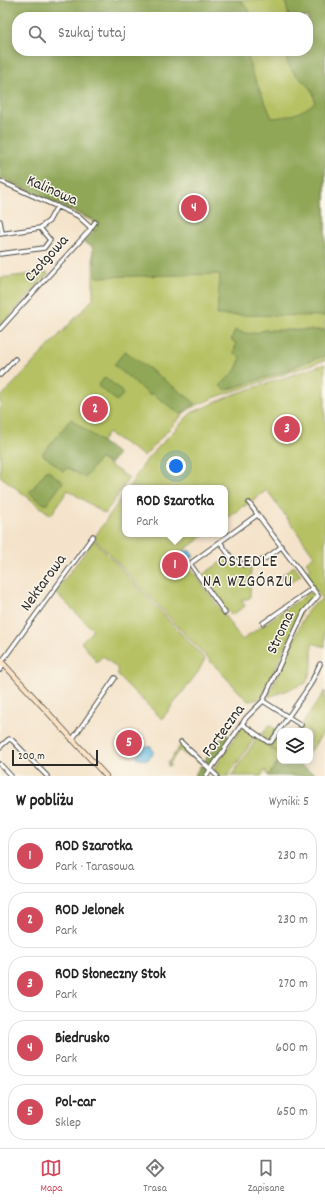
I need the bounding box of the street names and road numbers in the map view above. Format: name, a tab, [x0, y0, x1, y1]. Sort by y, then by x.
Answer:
street label: Kalinowa	[23, 170, 82, 213]
street label: Czołgowa	[19, 230, 75, 288]
street label: Nektarowa	[15, 549, 73, 616]
street label: Stroma	[261, 608, 301, 658]
street label: Forteczna	[197, 699, 251, 762]

